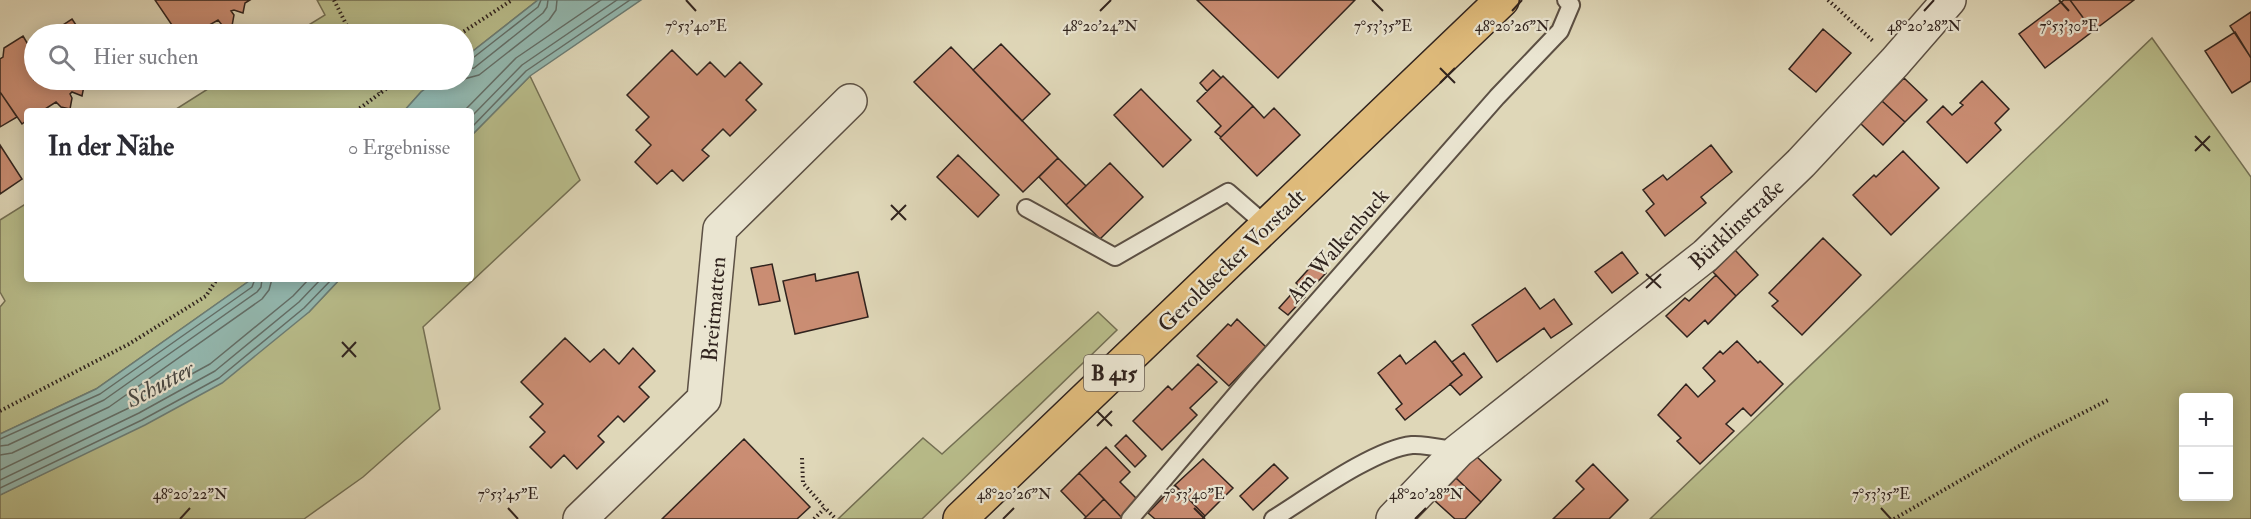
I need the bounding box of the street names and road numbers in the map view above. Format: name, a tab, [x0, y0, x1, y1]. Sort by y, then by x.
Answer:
street label: Bürklinstraße	[1683, 173, 1790, 276]
street label: Am Walkenbuck	[1280, 182, 1396, 310]
street label: Geroldsecker Vorstadt	[1152, 183, 1311, 338]
street label: Breitmatten	[695, 255, 733, 363]
road number: B 415	[1084, 355, 1144, 391]

